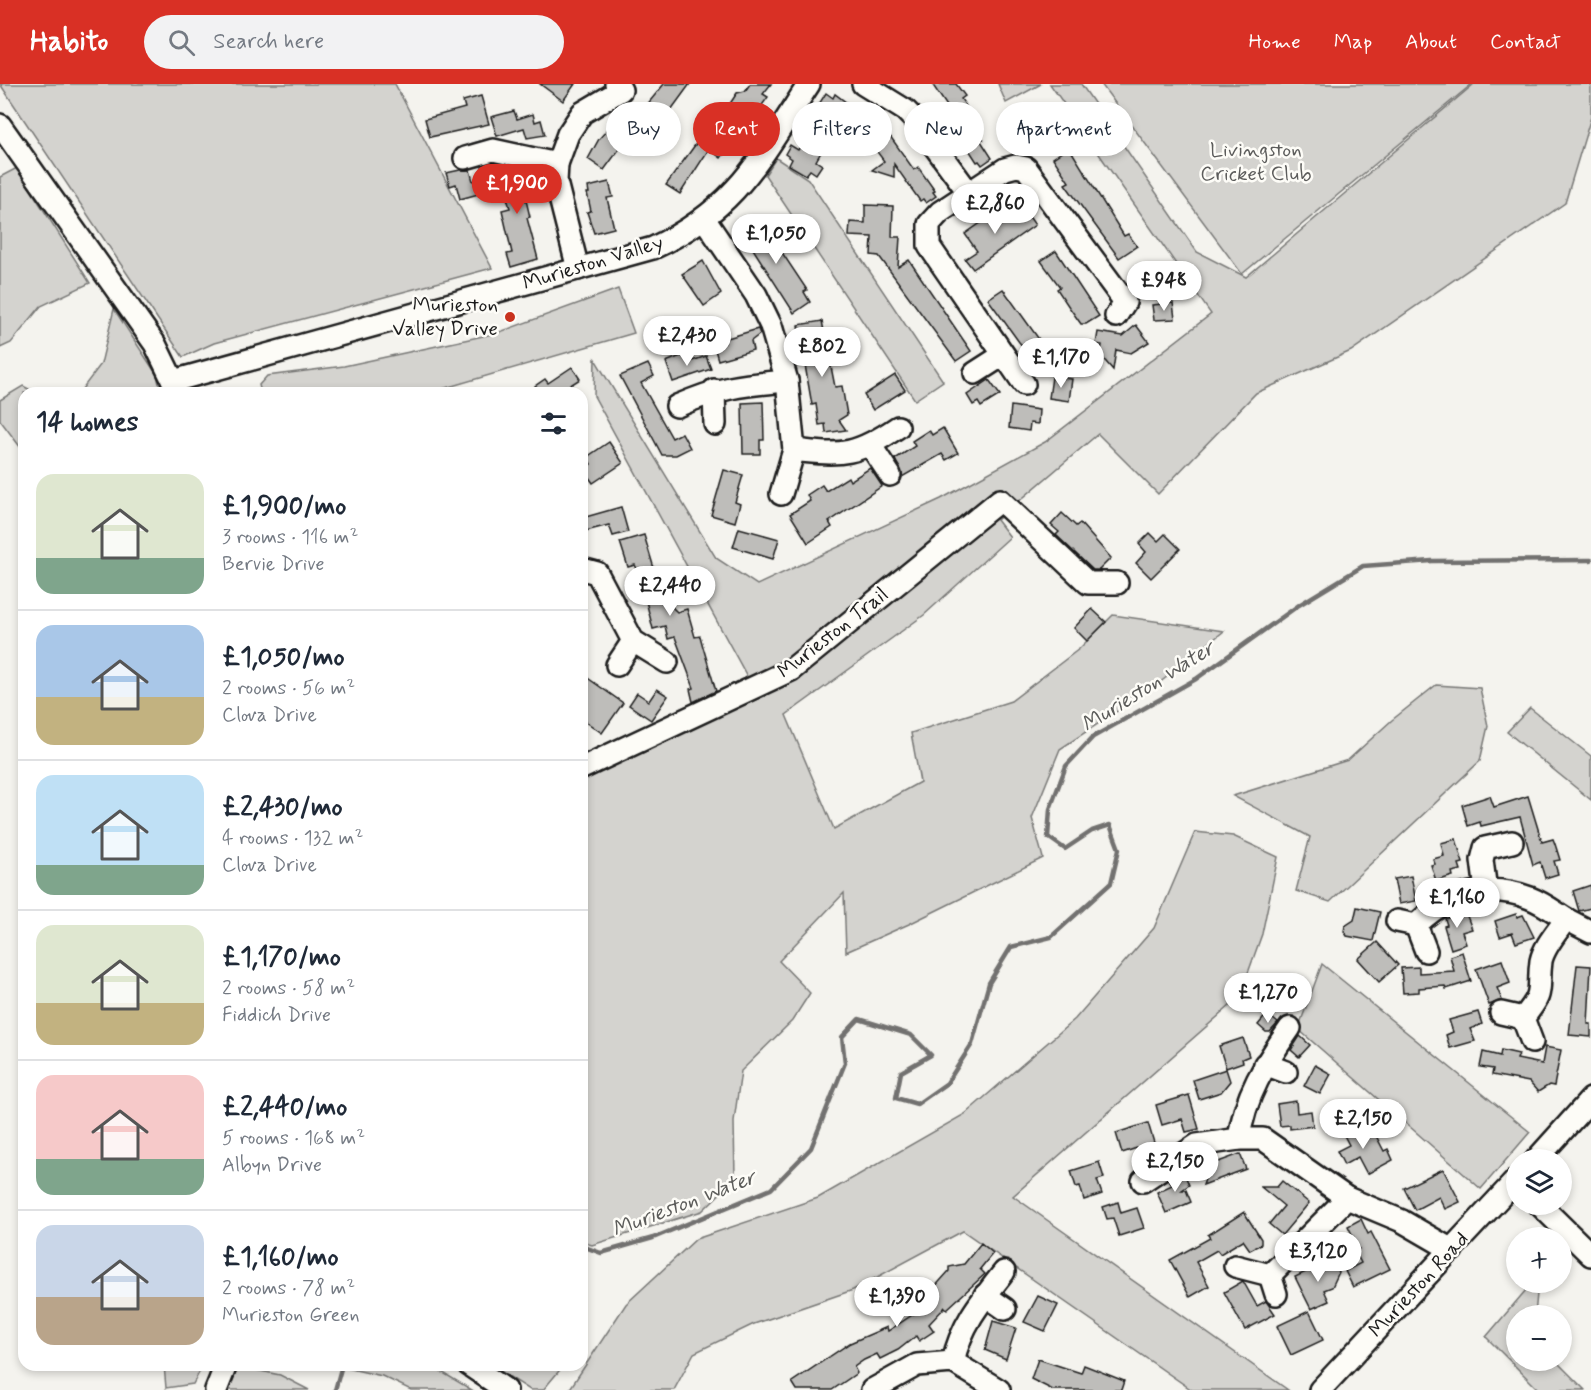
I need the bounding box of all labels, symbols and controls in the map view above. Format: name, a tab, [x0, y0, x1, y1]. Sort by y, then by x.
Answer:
search box	[144, 15, 564, 69]
text: Habito	[30, 24, 108, 61]
icon: search	[165, 26, 198, 59]
text: Search here	[213, 28, 324, 56]
text: Home	[1249, 28, 1301, 56]
text: Map	[1334, 28, 1372, 56]
text: About	[1405, 28, 1457, 56]
text: Contact	[1490, 28, 1561, 56]
chip: Buy	[606, 102, 681, 156]
chip: Rent	[693, 102, 780, 156]
chip: Filters	[792, 102, 892, 156]
chip: New	[904, 102, 984, 156]
chip: Apartment	[996, 102, 1133, 156]
park label: Livingston Cricket Club	[1200, 136, 1312, 188]
pin: £1,900	[468, 164, 566, 215]
text: £1,900	[486, 170, 548, 197]
pin: £2,860	[946, 184, 1044, 235]
text: £2,860	[965, 190, 1025, 217]
pin: £1,050	[727, 214, 825, 265]
text: £1,050	[745, 220, 807, 247]
street label: Murieston Valley	[519, 228, 667, 298]
pin: £948	[1128, 261, 1200, 312]
text: £948	[1141, 267, 1187, 294]
place label: Murieston Valley Drive	[392, 291, 498, 343]
marker: Murieston Valley Drive	[503, 310, 517, 324]
pin: £2,430	[638, 316, 736, 367]
text: £2,430	[657, 322, 717, 349]
pin: £802	[786, 327, 858, 378]
text: £802	[798, 333, 846, 360]
pin: £1,170	[1012, 338, 1110, 389]
text: £1,170	[1032, 344, 1090, 371]
text: 14 homes	[36, 406, 138, 440]
icon: filters	[537, 407, 570, 440]
text: £1,900/mo	[222, 490, 346, 524]
icon: home	[84, 498, 156, 570]
text: 3 rooms · 116 m²	[222, 524, 358, 551]
text: Bervie Drive	[222, 551, 325, 578]
pin: £2,440	[621, 566, 719, 617]
text: £2,440	[638, 572, 702, 599]
street label: Murieston Trail	[772, 581, 894, 685]
water label: Murieston Water	[1076, 633, 1222, 739]
text: £1,050/mo	[222, 641, 345, 675]
icon: home	[84, 649, 156, 721]
text: 2 rooms · 56 m²	[222, 675, 355, 702]
text: Clova Drive	[222, 702, 317, 729]
text: £2,430/mo	[222, 791, 343, 825]
icon: home	[84, 799, 156, 871]
text: 4 rooms · 132 m²	[222, 825, 363, 852]
text: Clova Drive	[222, 852, 317, 879]
pin: £1,160	[1408, 878, 1506, 929]
text: £1,160	[1429, 884, 1485, 911]
text: £1,170/mo	[222, 941, 341, 975]
icon: home	[84, 949, 156, 1021]
pin: £1,270	[1219, 973, 1317, 1024]
text: 2 rooms · 58 m²	[222, 975, 355, 1002]
text: £1,270	[1238, 979, 1298, 1006]
text: Fiddich Drive	[222, 1002, 331, 1029]
text: £2,440/mo	[222, 1091, 347, 1125]
icon: home	[84, 1099, 156, 1171]
pin: £2,150	[1314, 1099, 1412, 1150]
text: £2,150	[1333, 1105, 1393, 1132]
text: 5 rooms · 168 m²	[222, 1125, 365, 1152]
pin: £2,150	[1126, 1142, 1224, 1193]
text: £2,150	[1145, 1148, 1205, 1175]
map controls	[1506, 1149, 1572, 1371]
button: layers	[1506, 1149, 1572, 1215]
text: Albyn Drive	[222, 1152, 322, 1179]
water label: Murieston Water	[608, 1163, 762, 1244]
street label: Murieston Road	[1363, 1226, 1475, 1344]
button: +	[1506, 1227, 1572, 1293]
pin: £3,120	[1269, 1232, 1367, 1283]
text: £3,120	[1288, 1238, 1348, 1265]
text: £1,160/mo	[222, 1241, 339, 1275]
icon: home	[84, 1249, 156, 1321]
text: 2 rooms · 78 m²	[222, 1275, 355, 1302]
pin: £1,390	[848, 1277, 946, 1328]
text: £1,390	[868, 1283, 926, 1310]
text: Murieston Green	[222, 1302, 359, 1329]
button: −	[1506, 1305, 1572, 1371]

